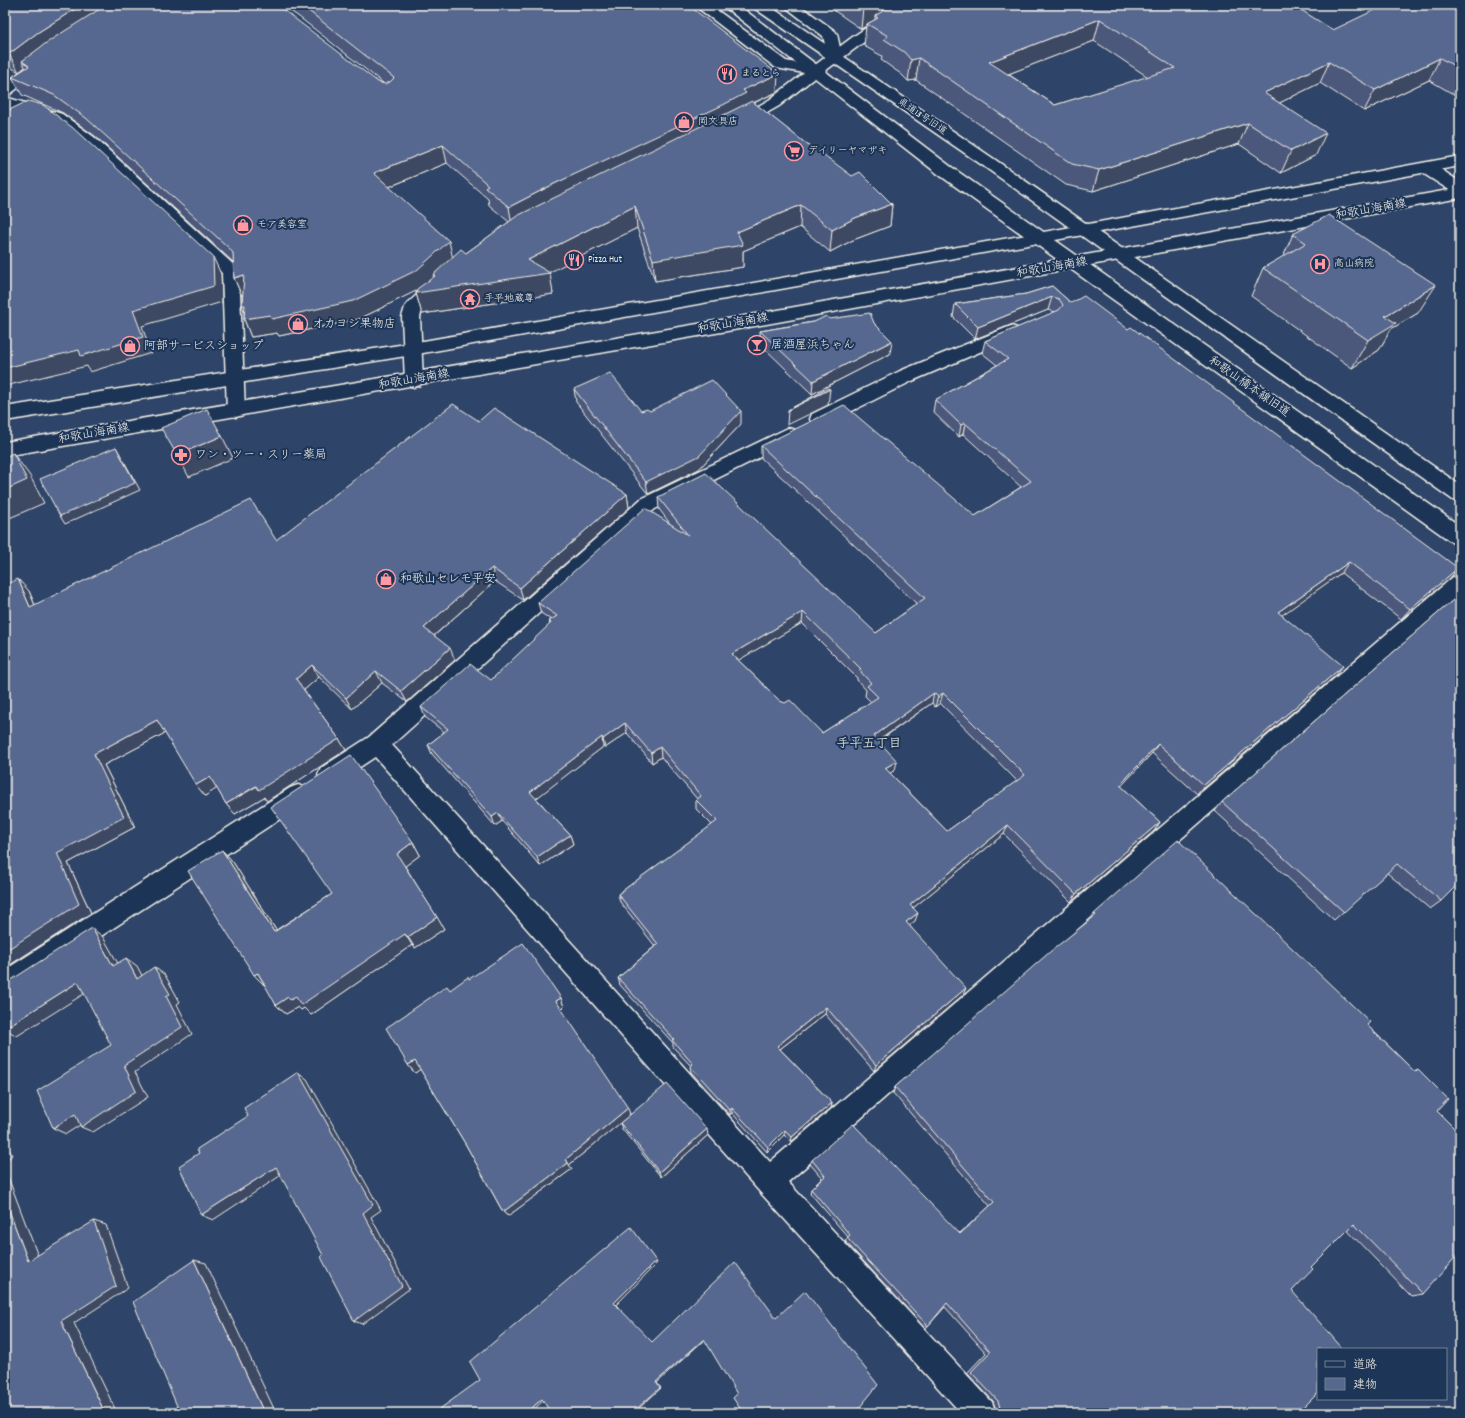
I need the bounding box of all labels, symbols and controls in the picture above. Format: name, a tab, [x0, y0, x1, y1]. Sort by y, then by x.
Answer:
restaurant icon: まるとら	[716, 63, 738, 85]
place label: まるとら	[741, 67, 781, 81]
street label: 県道13号旧道	[895, 95, 949, 139]
shop icon: 岡文具店	[673, 111, 695, 133]
place label: 岡文具店	[698, 115, 738, 129]
supermarket icon: デイリーヤマザキ	[783, 140, 805, 162]
place label: デイリーヤマザキ	[808, 144, 888, 158]
street label: 和歌山海南線	[1334, 195, 1408, 225]
shop icon: モア美容室	[232, 214, 254, 236]
place label: モア美容室	[257, 218, 307, 232]
restaurant icon: Pizza Hut	[563, 249, 585, 271]
place label: Pizza Hut	[588, 253, 622, 267]
street label: 和歌山海南線	[1015, 253, 1089, 283]
hospital icon: 高山病院	[1309, 253, 1331, 275]
place label: 高山病院	[1334, 257, 1374, 271]
temple icon: 手平地蔵尊	[459, 288, 481, 310]
place label: 手平地蔵尊	[484, 292, 534, 306]
street label: 和歌山海南線	[696, 309, 770, 339]
shop icon: オカヨシ果物店	[287, 313, 309, 335]
place label: オカヨシ果物店	[312, 316, 396, 333]
bar icon: 居酒屋浜ちゃん	[746, 334, 768, 356]
shop icon: 阿部サービスショップ	[119, 335, 141, 357]
place label: 居酒屋浜ちゃん	[771, 337, 855, 354]
place label: 阿部サービスショップ	[144, 338, 264, 355]
street label: 和歌山橋本線旧道	[1205, 353, 1293, 421]
street label: 和歌山海南線	[377, 365, 451, 395]
street label: 和歌山海南線	[57, 419, 131, 449]
pharmacy icon: ワン・ツー・スリー薬局	[170, 444, 192, 466]
place label: ワン・ツー・スリー薬局	[195, 447, 327, 464]
shop icon: 和歌山セレモ平安	[375, 568, 397, 590]
place label: 和歌山セレモ平安	[400, 571, 496, 588]
district label: 手平五丁目	[836, 735, 902, 754]
legend	[1317, 1348, 1447, 1400]
text: 道路	[1353, 1357, 1377, 1374]
text: 建物	[1353, 1377, 1377, 1394]

